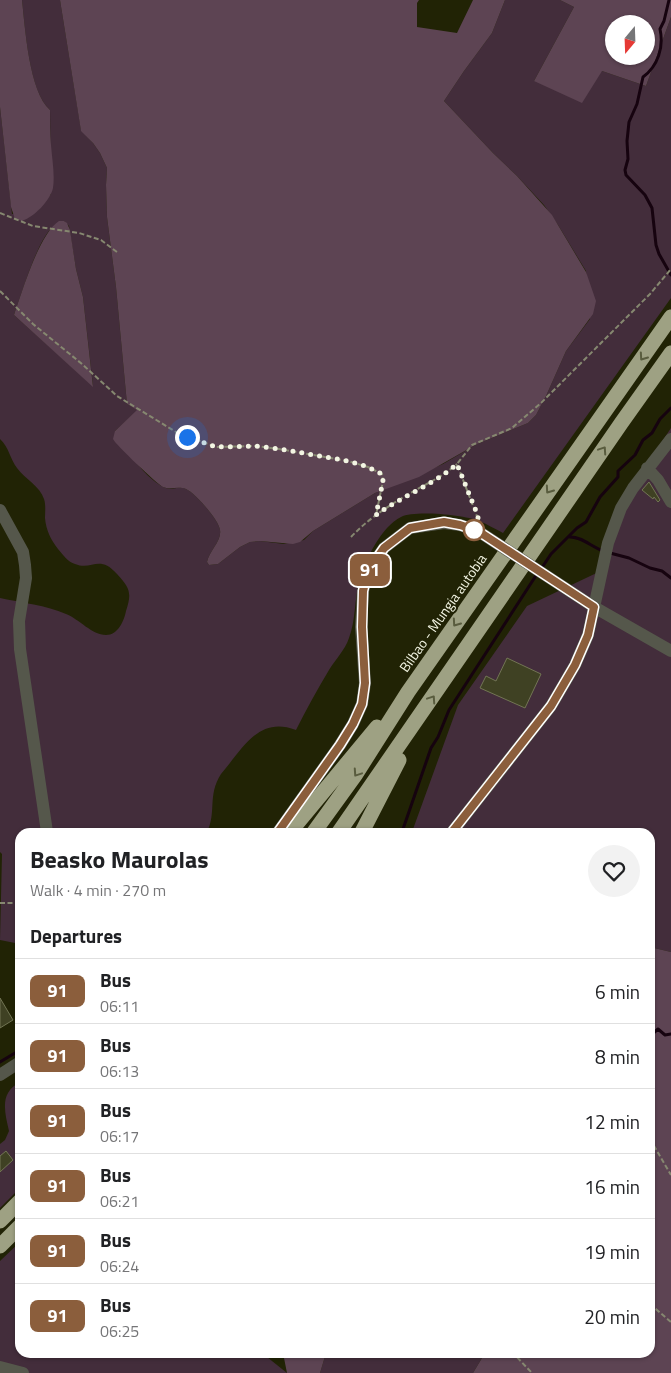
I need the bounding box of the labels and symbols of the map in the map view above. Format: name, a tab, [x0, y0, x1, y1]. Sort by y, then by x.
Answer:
north arrow	[605, 15, 655, 65]
one-way arrow	[640, 351, 649, 361]
your location	[175, 425, 200, 450]
one-way arrow	[597, 446, 606, 455]
one-way arrow	[546, 484, 555, 494]
unlabelled marker	[463, 519, 485, 541]
street label: Bilbao - Mungia autobia	[394, 549, 491, 676]
line badge: 91	[348, 554, 392, 586]
one-way arrow	[453, 617, 462, 627]
one-way arrow	[426, 696, 435, 705]
one-way arrow	[354, 768, 363, 777]

